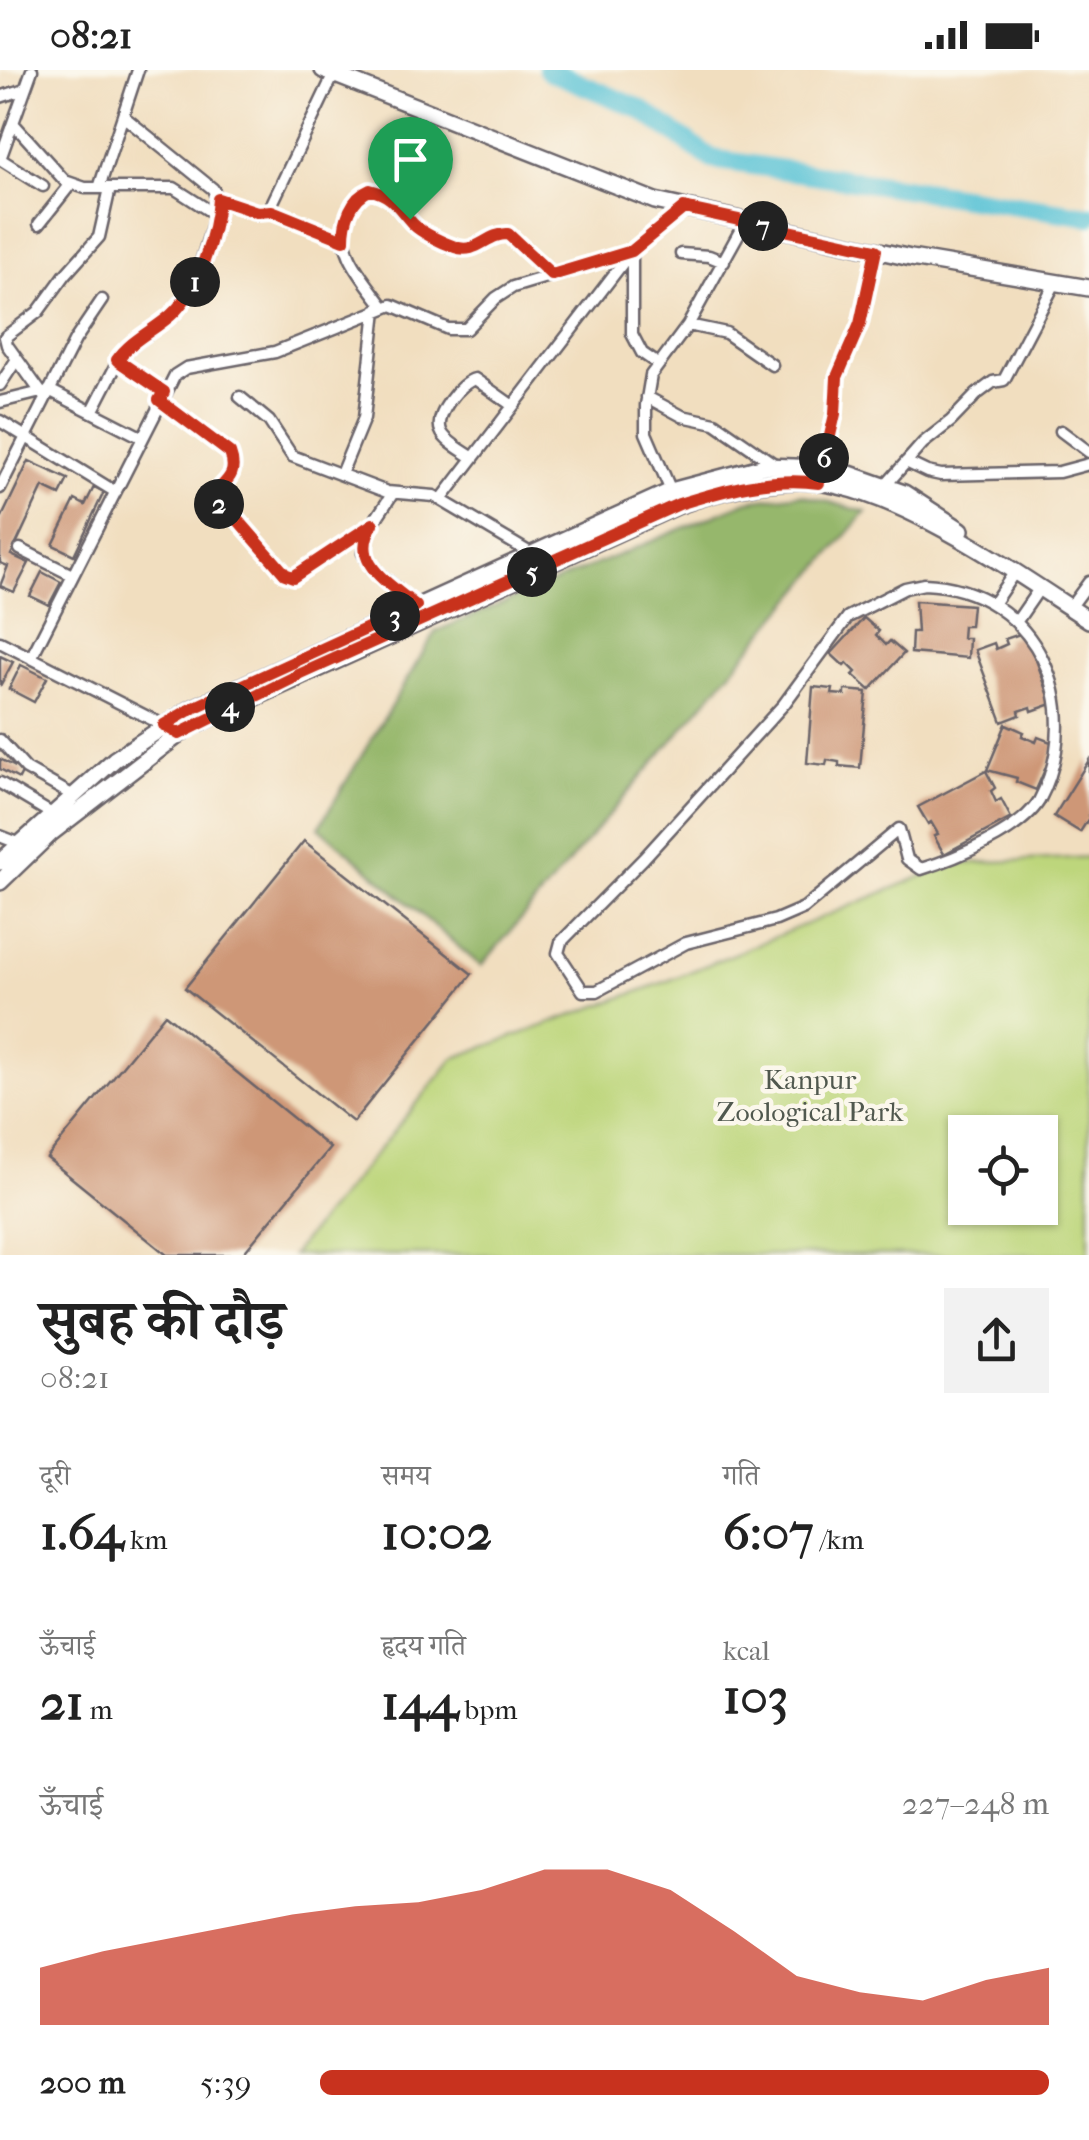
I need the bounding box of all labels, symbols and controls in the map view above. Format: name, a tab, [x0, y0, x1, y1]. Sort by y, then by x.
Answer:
text: 08:21	[50, 13, 132, 58]
pin	[368, 117, 453, 220]
icon: arrive	[383, 132, 438, 187]
pin: 7	[738, 201, 788, 251]
text: 7	[756, 209, 770, 242]
pin: 1	[170, 257, 220, 307]
text: 1	[190, 265, 200, 298]
pin: 6	[799, 433, 849, 483]
text: 6	[816, 441, 832, 474]
pin: 2	[194, 479, 244, 529]
text: 2	[212, 487, 226, 520]
pin: 5	[507, 547, 557, 597]
text: 5	[526, 555, 538, 588]
pin: 3	[370, 591, 420, 641]
text: 3	[389, 599, 401, 632]
pin: 4	[205, 682, 255, 732]
text: 4	[222, 690, 238, 723]
park label: Kanpur Zoological Park	[717, 1063, 904, 1128]
map controls	[948, 1115, 1058, 1225]
button: locate	[948, 1115, 1058, 1225]
button: share	[944, 1288, 1049, 1393]
text: सुबह की दौड़	[40, 1289, 285, 1353]
text: 08:21	[40, 1359, 109, 1396]
text: दूरी	[40, 1459, 70, 1492]
text: समय	[381, 1459, 431, 1492]
text: गति	[723, 1459, 759, 1492]
text: 1.64	[40, 1503, 124, 1562]
text: 10:02	[381, 1503, 492, 1562]
text: 6:07	[723, 1503, 814, 1562]
text: km	[124, 1523, 168, 1556]
text: /km	[814, 1523, 864, 1556]
text: ऊँचाई	[40, 1629, 95, 1662]
text: हृदय गति	[381, 1629, 466, 1662]
text: kcal	[723, 1634, 770, 1667]
text: 103	[723, 1667, 788, 1726]
text: 21	[40, 1673, 84, 1732]
text: 144	[381, 1673, 458, 1732]
text: m	[84, 1693, 113, 1726]
text: bpm	[458, 1693, 518, 1726]
text: 227–248 m	[902, 1785, 1049, 1822]
text: ऊँचाई	[40, 1786, 103, 1823]
text: 200 m	[40, 2064, 125, 2101]
text: 5:39	[200, 2064, 251, 2101]

